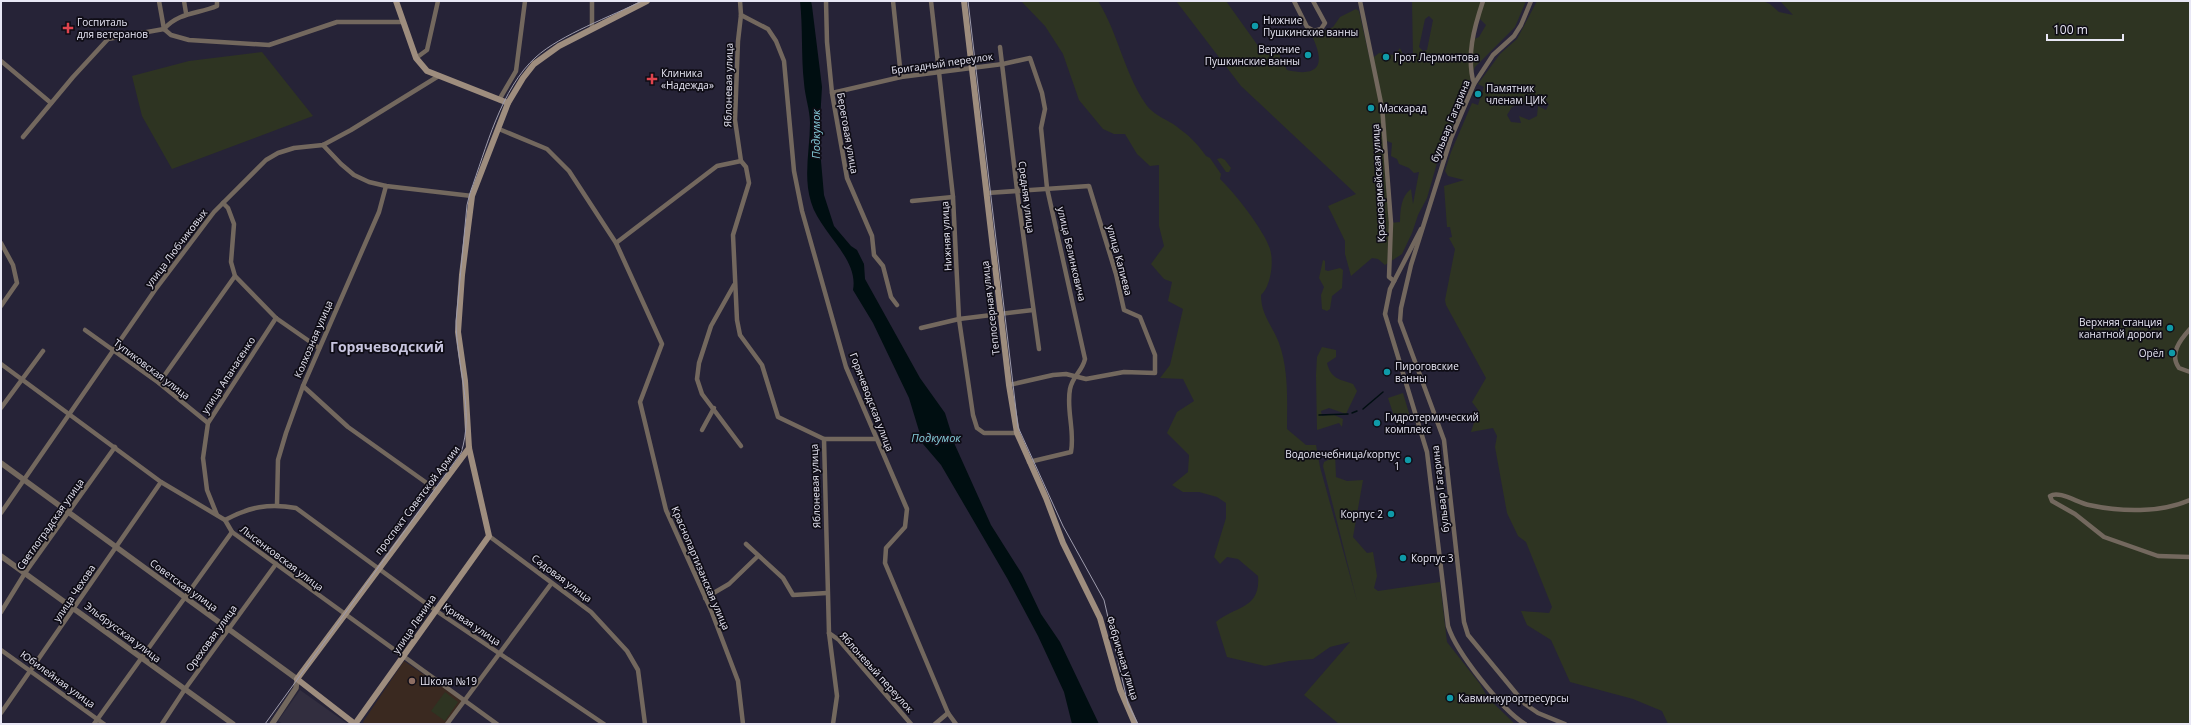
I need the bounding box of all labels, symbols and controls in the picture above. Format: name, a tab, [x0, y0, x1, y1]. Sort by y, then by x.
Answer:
place label: Нижние Пушкинские ванны	[1263, 13, 1358, 39]
place label: Госпиталь для ветеранов	[77, 15, 148, 41]
scale bar	[2047, 16, 2123, 42]
marker: Нижние Пушкинские ванны	[1250, 21, 1260, 31]
text: 100 m	[2053, 21, 2088, 38]
marker: Госпиталь для ветеранов	[62, 22, 74, 34]
place label: Верхние Пушкинские ванны	[1205, 42, 1300, 68]
street label: Яблоневая улица	[720, 43, 736, 127]
street label: Бригадный переулок	[890, 49, 995, 77]
marker: Верхние Пушкинские ванны	[1303, 50, 1313, 60]
place label: Грот Лермонтова	[1394, 50, 1479, 64]
marker: Грот Лермонтова	[1381, 52, 1391, 62]
place label: Клиника «Надежда»	[661, 66, 714, 92]
marker: Клиника «Надежда»	[646, 73, 658, 85]
street label: бульвар Гагарина	[1427, 78, 1473, 164]
place label: Памятник членам ЦИК	[1486, 81, 1547, 107]
marker: Памятник членам ЦИК	[1473, 89, 1483, 99]
street label: Береговая улица	[834, 91, 862, 175]
place label: Маскарад	[1379, 101, 1427, 115]
marker: Маскарад	[1366, 103, 1376, 113]
water label: Подкумок	[808, 109, 823, 159]
street label: Красноармейская улица	[1368, 123, 1388, 243]
street label: Средняя улица	[1016, 160, 1038, 234]
street label: Нижняя улица	[937, 201, 955, 271]
street label: улица Любчиковых	[142, 205, 211, 290]
street label: улица Белинковича	[1054, 205, 1090, 303]
street label: улица Капиева	[1104, 223, 1136, 297]
street label: Теплосерная улица	[977, 260, 1003, 356]
street label: Колхозная улица	[290, 298, 336, 380]
place label: Верхняя станция канатной дороги	[2079, 315, 2162, 341]
marker: Верхняя станция канатной дороги	[2165, 323, 2175, 333]
street label: улица Апанасенко	[198, 334, 258, 416]
street label: Тупиковская улица	[111, 336, 193, 402]
district label: Горячеводский	[330, 337, 444, 356]
place label: Орёл	[2139, 346, 2164, 360]
marker: Орёл	[2167, 348, 2177, 358]
street label: Горячеводская улица	[847, 351, 897, 453]
place label: Пироговские ванны	[1395, 359, 1459, 385]
marker: Пироговские ванны	[1382, 367, 1392, 377]
place label: Гидротермический комплекс	[1385, 410, 1479, 436]
marker: Гидротермический комплекс	[1372, 418, 1382, 428]
water label: Подкумок	[911, 430, 961, 445]
street label: проспект Советской Армии	[371, 443, 463, 557]
street label: Яблоневая улица	[807, 444, 823, 528]
street label: бульвар Гагарина	[1428, 445, 1452, 533]
place label: Водолечебница/корпус 1	[1285, 447, 1400, 473]
marker: Водолечебница/корпус 1	[1403, 455, 1413, 465]
street label: Светлоградская улица	[13, 476, 87, 572]
street label: Краснопартизанская улица	[669, 504, 733, 632]
place label: Корпус 2	[1340, 507, 1383, 521]
marker: Корпус 2	[1386, 509, 1396, 519]
street label: Лысенковская улица	[237, 522, 327, 594]
street label: Садовая улица	[529, 551, 595, 605]
place label: Корпус 3	[1411, 551, 1454, 565]
marker: Корпус 3	[1398, 553, 1408, 563]
street label: Советская улица	[147, 556, 221, 614]
street label: улица Чехова	[50, 561, 98, 625]
street label: улица Ленина	[389, 592, 439, 656]
street label: Эльбрусская улица	[82, 599, 164, 665]
street label: Кривая улица	[440, 599, 504, 649]
street label: Ореховая улица	[182, 602, 240, 674]
street label: Фабричная улица	[1104, 614, 1142, 702]
street label: Яблоневый переулок	[837, 629, 917, 716]
street label: Юбилейная улица	[18, 647, 98, 711]
place label: Школа №19	[420, 674, 477, 688]
marker: Школа №19	[407, 676, 417, 686]
place label: Кавминкурортресурсы	[1458, 691, 1569, 705]
marker: Кавминкурортресурсы	[1445, 693, 1455, 703]

